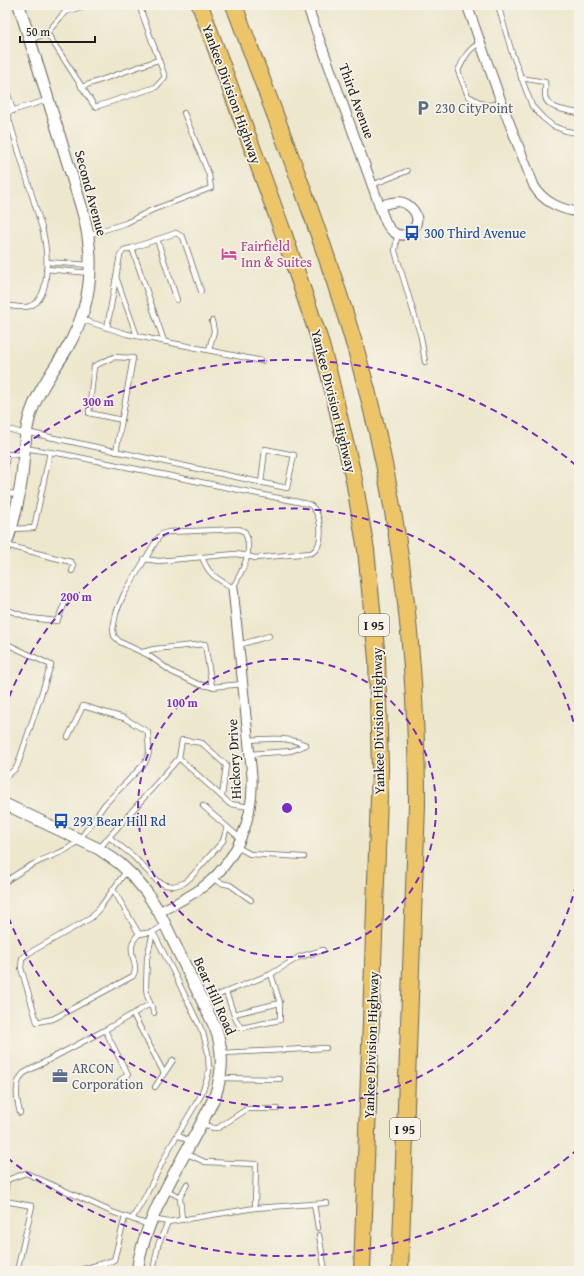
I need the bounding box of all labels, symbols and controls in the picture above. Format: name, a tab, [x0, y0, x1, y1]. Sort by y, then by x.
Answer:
scale bar	[20, 18, 95, 44]
street label: Yankee Division Highway	[197, 21, 267, 167]
text: 50 m	[26, 23, 50, 40]
street label: Third Avenue	[334, 61, 380, 142]
place label: 230 CityPoint	[435, 98, 513, 118]
parking icon: 230 CityPoint	[414, 99, 432, 117]
street label: Second Avenue	[70, 148, 112, 239]
place label: 300 Third Avenue	[424, 223, 527, 243]
bus stop icon: 300 Third Avenue	[403, 224, 421, 242]
place label: Fairfield Inn & Suites	[241, 236, 312, 272]
hotel icon: Fairfield Inn & Suites	[220, 245, 238, 263]
street label: Yankee Division Highway	[306, 327, 362, 475]
text: 300 m	[82, 393, 115, 410]
text: 200 m	[60, 588, 93, 605]
road number: I 95	[359, 614, 389, 636]
street label: Yankee Division Highway	[367, 647, 389, 795]
text: 100 m	[166, 694, 199, 711]
street label: Hickory Drive	[222, 718, 246, 800]
centre of rings	[280, 801, 294, 815]
place label: 293 Bear Hill Rd	[73, 811, 167, 831]
bus stop icon: 293 Bear Hill Rd	[52, 812, 70, 830]
street label: Bear Hill Road	[189, 954, 241, 1039]
street label: Yankee Division Highway	[358, 971, 384, 1119]
place label: ARCON Corporation	[72, 1058, 143, 1094]
office icon: ARCON Corporation	[51, 1067, 69, 1085]
road number: I 95	[390, 1118, 420, 1140]

